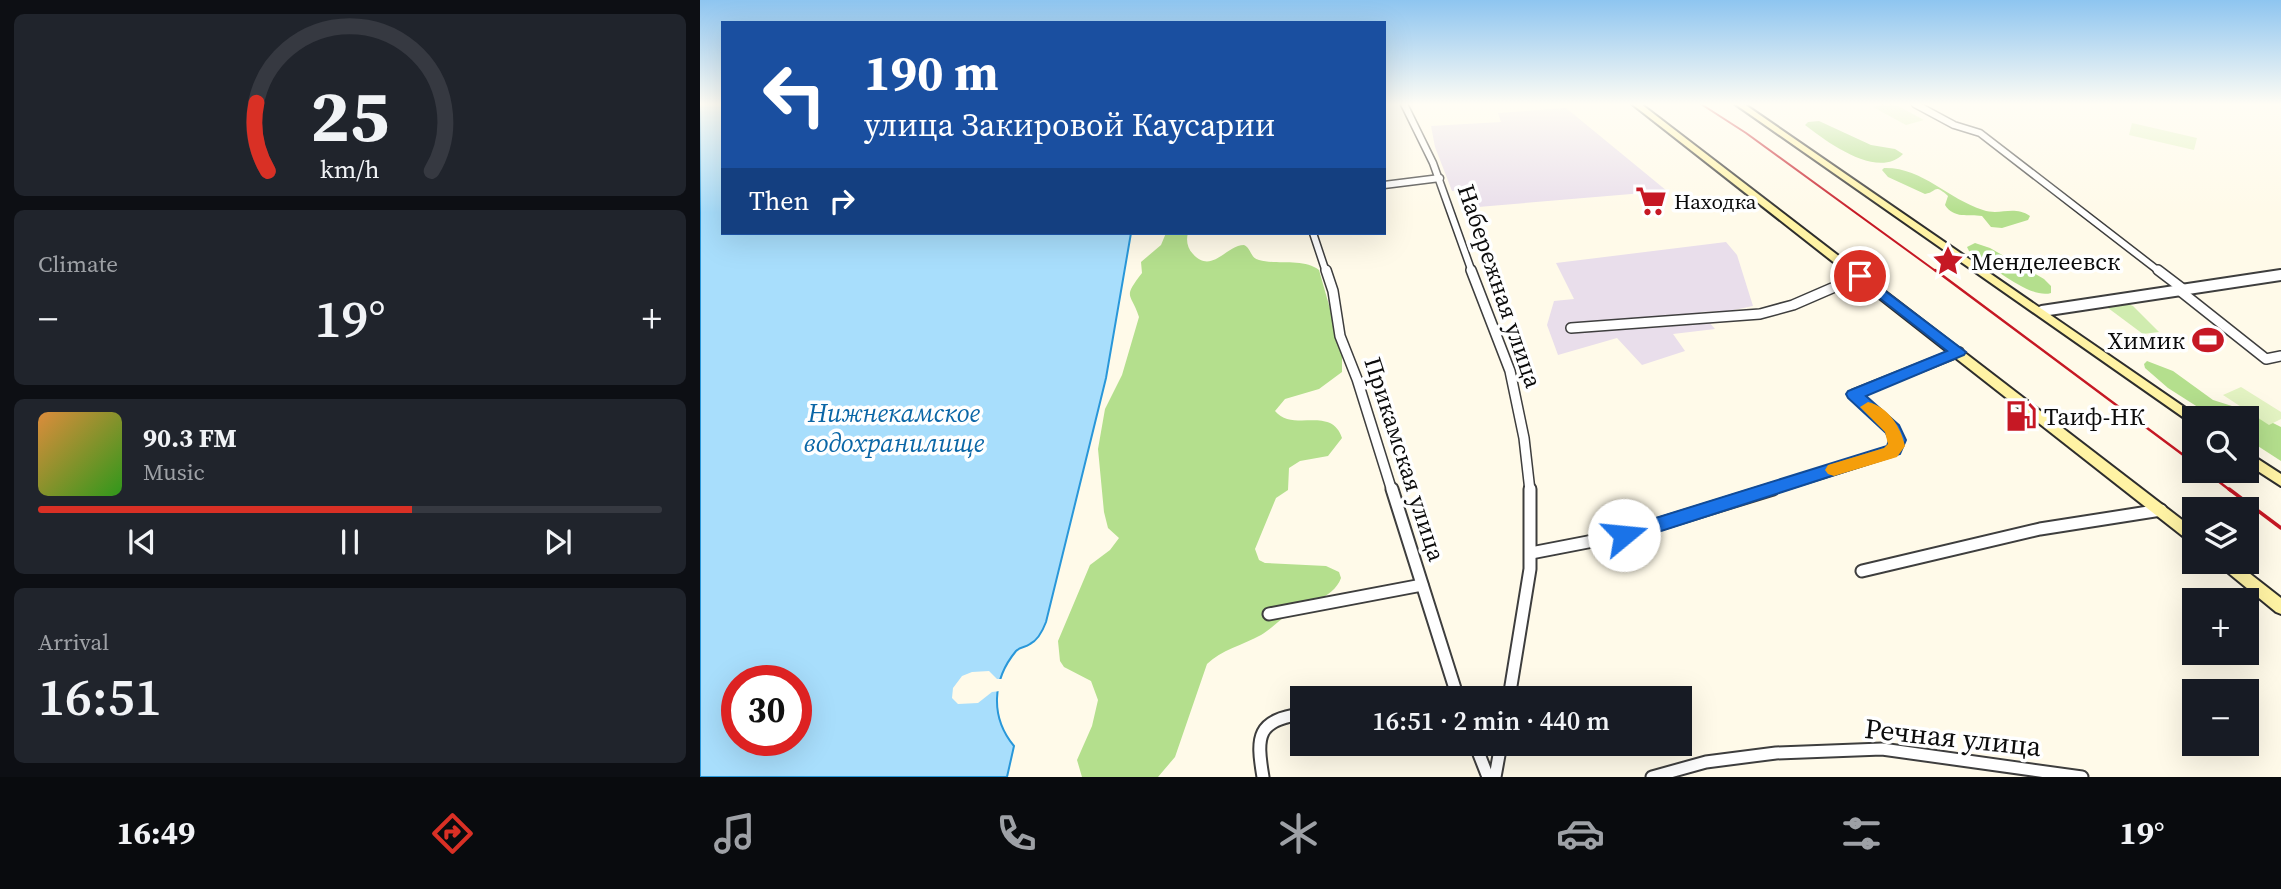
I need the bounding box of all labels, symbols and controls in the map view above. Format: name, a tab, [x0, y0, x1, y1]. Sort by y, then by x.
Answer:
text: 190 m	[864, 39, 999, 106]
icon: left	[749, 49, 840, 140]
text: 25	[311, 66, 389, 165]
text: улица Закировой Каусарии	[864, 103, 1276, 147]
text: km/h	[320, 152, 380, 186]
street label: Набережная улица	[1450, 180, 1551, 393]
icon: right	[823, 182, 861, 220]
text: Then	[749, 183, 809, 219]
supermarket icon: Находка	[1634, 184, 1668, 218]
place label: Находка	[1674, 187, 1757, 216]
place icon: Менделеевск	[1931, 244, 1965, 278]
place label: Менделеевск	[1971, 245, 2120, 278]
pin	[1830, 246, 1890, 306]
text: Climate	[38, 248, 118, 280]
icon: arrive	[1841, 257, 1879, 295]
text: 19°	[314, 283, 386, 354]
text: −	[38, 293, 58, 345]
text: +	[642, 293, 662, 345]
sports icon: Химик	[2191, 323, 2225, 357]
place label: Химик	[2107, 324, 2185, 357]
street label: Прикамская улица	[1356, 353, 1454, 566]
water label: Нижнекамское водохранилище	[804, 395, 985, 461]
fuel station icon: Таиф-НК	[2004, 399, 2038, 433]
place label: Таиф-НК	[2044, 400, 2145, 433]
map controls	[2182, 406, 2259, 756]
button: search	[2182, 406, 2259, 483]
text: 90.3 FM	[143, 420, 237, 456]
text: Music	[143, 456, 205, 488]
button: layers	[2182, 497, 2259, 574]
position arrow	[1587, 498, 1661, 572]
icon: previous	[123, 523, 161, 561]
icon: pause	[331, 523, 369, 561]
icon: next	[539, 523, 577, 561]
button: +	[2182, 588, 2259, 665]
text: Arrival	[38, 626, 109, 658]
text: 16:51	[38, 661, 162, 732]
speed limit sign: 30	[721, 665, 812, 756]
button: −	[2182, 679, 2259, 756]
text: 16:51 · 2 min · 440 m	[1372, 703, 1610, 739]
street label: Речная улица	[1863, 709, 2044, 765]
icon: directions	[428, 809, 477, 858]
icon: music	[710, 809, 759, 858]
icon: phone	[992, 809, 1041, 858]
icon: climate	[1274, 809, 1323, 858]
icon: car	[1556, 809, 1605, 858]
icon: filters	[1837, 809, 1886, 858]
text: 16:49	[116, 811, 195, 855]
text: 19°	[2119, 811, 2165, 855]

